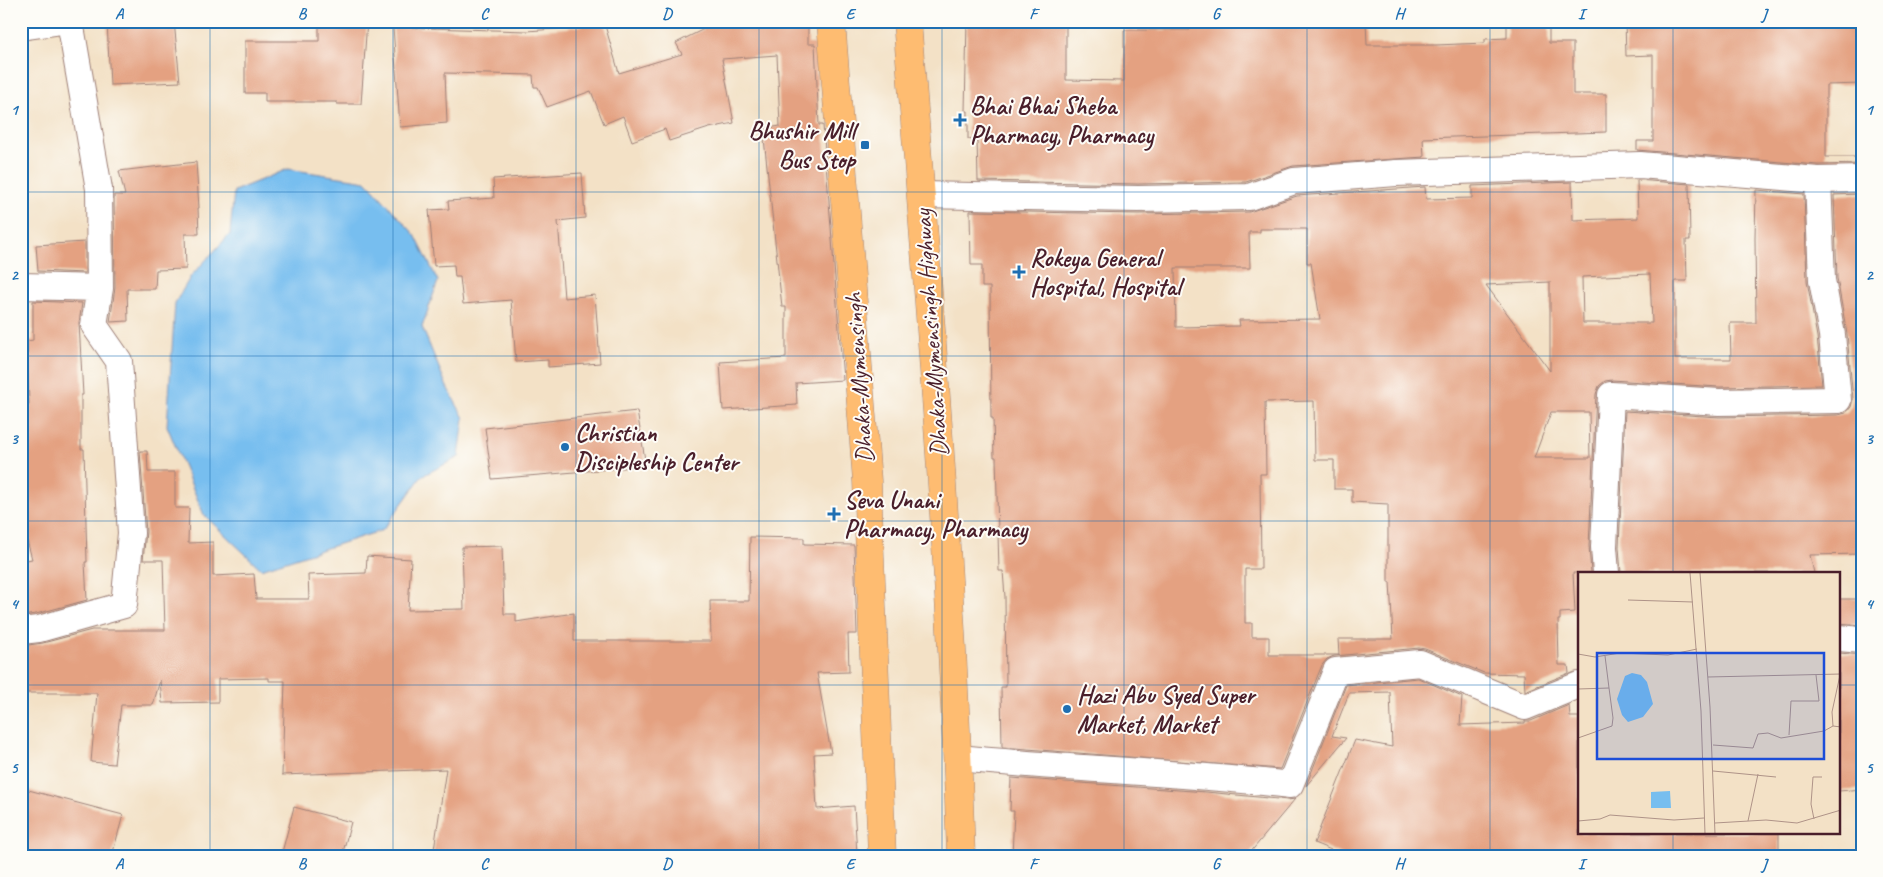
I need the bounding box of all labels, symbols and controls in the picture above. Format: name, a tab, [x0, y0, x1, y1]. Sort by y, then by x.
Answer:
text: A	[115, 4, 125, 24]
text: B	[298, 4, 308, 24]
text: C	[480, 4, 490, 24]
text: D	[662, 4, 673, 24]
text: E	[846, 4, 857, 24]
text: F	[1029, 4, 1040, 24]
text: G	[1212, 4, 1222, 24]
text: H	[1394, 4, 1406, 24]
text: I	[1578, 4, 1588, 24]
text: J	[1760, 4, 1769, 24]
place label: Bhai Bhai Sheba Pharmacy, Pharmacy	[970, 90, 1156, 151]
text: 1	[10, 100, 19, 120]
text: 1	[1865, 100, 1874, 120]
marker: Bhai Bhai Sheba Pharmacy, Pharmacy	[954, 114, 966, 126]
place label: Bhushir Mill Bus Stop	[749, 115, 860, 176]
marker: Bhushir Mill Bus Stop	[859, 139, 871, 151]
street label: Dhaka-Mymensingh Highway	[906, 207, 956, 458]
place label: Rokeya General Hospital, Hospital	[1030, 242, 1185, 303]
text: 2	[10, 265, 19, 285]
marker: Rokeya General Hospital, Hospital	[1012, 265, 1026, 279]
text: 2	[1865, 265, 1874, 285]
street label: Dhaka-Mymensingh	[837, 290, 881, 464]
place label: Christian Discipleship Center	[575, 417, 741, 478]
text: 3	[10, 429, 19, 449]
text: 3	[1865, 429, 1874, 449]
marker: Christian Discipleship Center	[559, 441, 571, 453]
place label: Seva Unani Pharmacy, Pharmacy	[844, 484, 1030, 545]
marker: Seva Unani Pharmacy, Pharmacy	[828, 508, 840, 520]
inset map	[1578, 572, 1840, 834]
text: 4	[10, 594, 19, 614]
text: 4	[1865, 594, 1874, 614]
place label: Hazi Abu Syed Super Market, Market	[1077, 679, 1257, 740]
marker: Hazi Abu Syed Super Market, Market	[1061, 703, 1073, 715]
text: 5	[11, 758, 20, 778]
text: 5	[1866, 758, 1875, 778]
text: A	[115, 854, 125, 874]
text: B	[298, 854, 308, 874]
text: C	[480, 854, 490, 874]
text: D	[662, 854, 673, 874]
text: E	[846, 854, 857, 874]
text: F	[1029, 854, 1040, 874]
text: G	[1212, 854, 1222, 874]
text: H	[1394, 854, 1406, 874]
text: I	[1578, 854, 1588, 874]
text: J	[1760, 854, 1769, 874]

